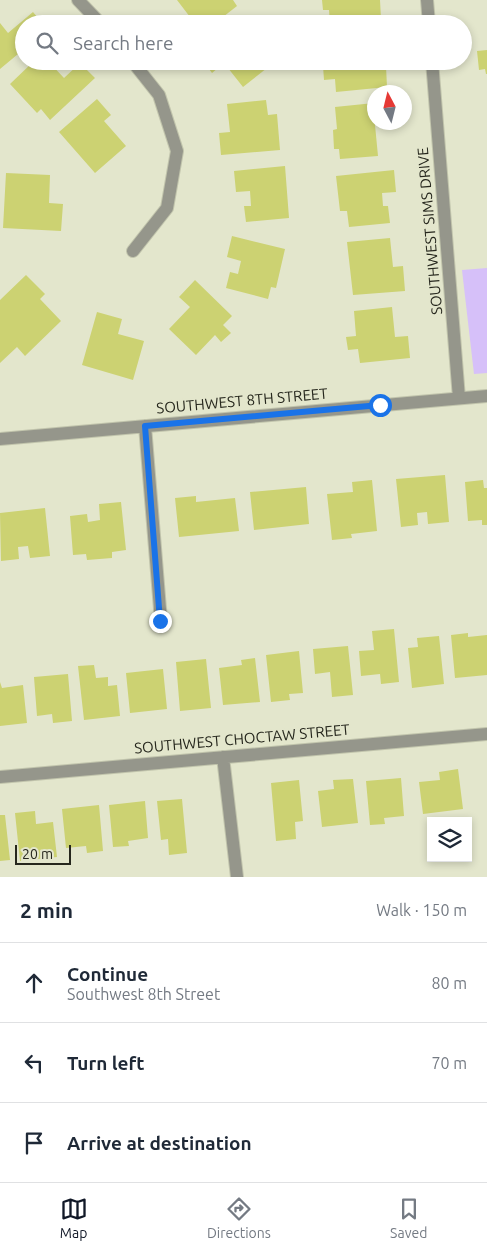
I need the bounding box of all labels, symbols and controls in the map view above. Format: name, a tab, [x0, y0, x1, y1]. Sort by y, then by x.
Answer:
search box	[15, 15, 472, 70]
icon: search	[33, 29, 61, 57]
text: Search here	[73, 32, 173, 54]
north arrow	[367, 85, 412, 130]
street label: SOUTHWEST SIMS DRIVE	[414, 147, 445, 316]
street label: SOUTHWEST 8TH STREET	[156, 384, 329, 416]
route start	[369, 394, 392, 417]
route end	[149, 610, 172, 633]
street label: SOUTHWEST CHOCTAW STREET	[133, 721, 351, 756]
map controls	[427, 817, 472, 862]
button: layers	[427, 817, 472, 862]
scale bar	[15, 842, 71, 865]
text: 20 m	[22, 846, 53, 862]
text: 2 min	[20, 898, 73, 922]
text: Walk · 150 m	[376, 901, 467, 919]
text: Continue	[67, 963, 148, 985]
icon: ahead	[20, 969, 48, 997]
text: 80 m	[431, 974, 467, 992]
text: Southwest 8th Street	[67, 985, 220, 1003]
icon: left	[20, 1049, 48, 1077]
text: Turn left	[67, 1052, 145, 1074]
text: 70 m	[431, 1054, 467, 1072]
icon: arrive	[20, 1129, 48, 1157]
text: Arrive at destination	[67, 1132, 252, 1154]
tab: Map	[60, 1195, 88, 1241]
tab: Directions	[207, 1195, 271, 1241]
tab: Saved	[390, 1195, 427, 1241]

